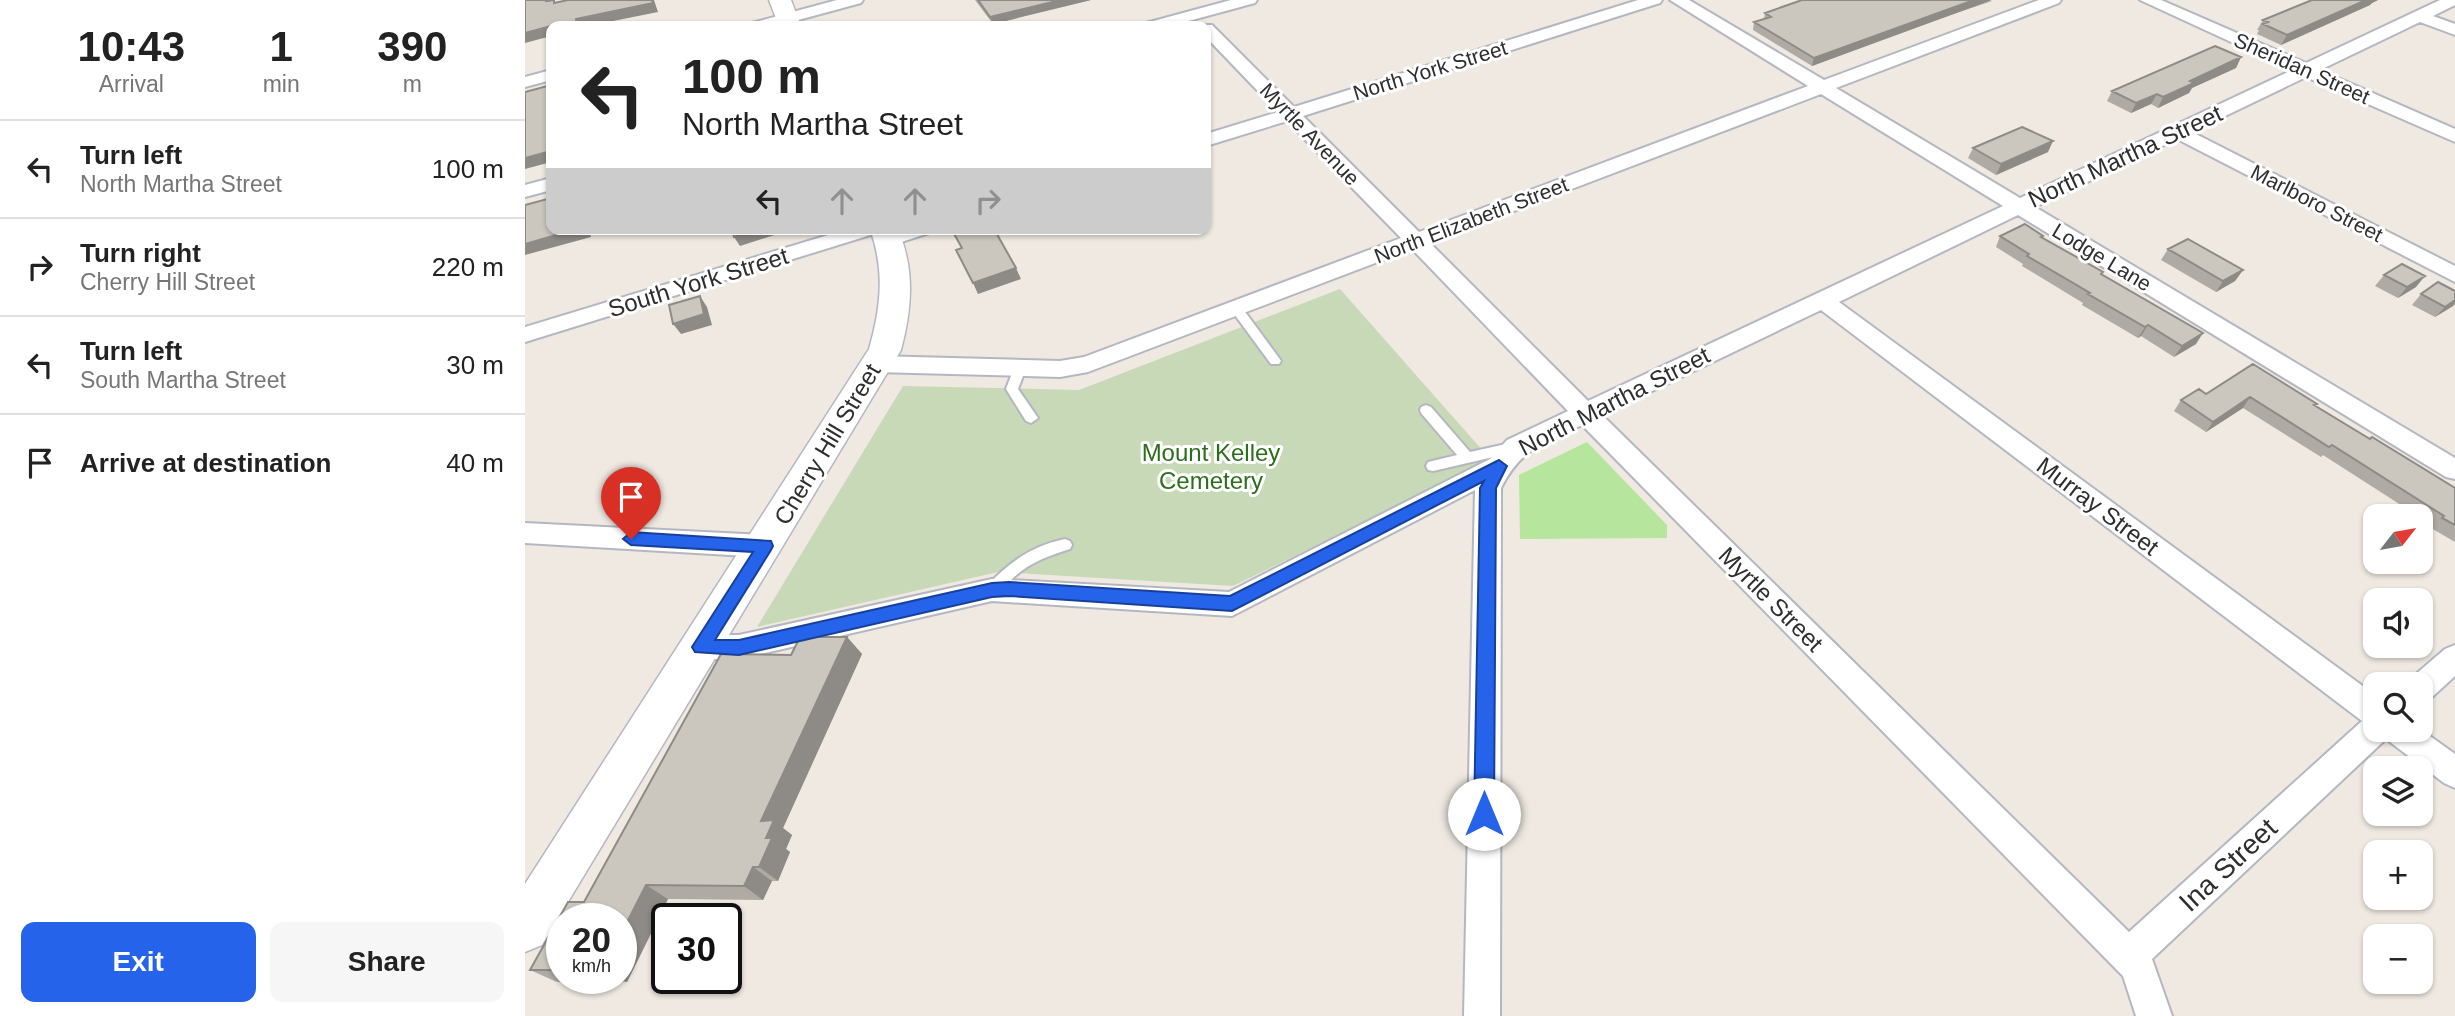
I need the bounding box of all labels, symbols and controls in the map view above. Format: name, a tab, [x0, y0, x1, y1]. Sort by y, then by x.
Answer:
text: 10:43	[78, 23, 185, 70]
text: 1	[269, 23, 293, 70]
text: 390	[377, 23, 447, 70]
street label: Sheridan Street	[2231, 28, 2373, 108]
street label: North York Street	[1350, 36, 1510, 104]
icon: left	[567, 49, 658, 140]
text: 100 m	[682, 49, 821, 103]
text: Arrival	[99, 71, 164, 97]
text: min	[263, 71, 300, 97]
text: m	[403, 71, 422, 97]
street label: Myrtle Avenue	[1256, 78, 1364, 190]
street label: North Martha Street	[2024, 99, 2227, 213]
text: North Martha Street	[682, 106, 963, 142]
text: Turn left	[80, 140, 182, 170]
icon: left	[21, 150, 59, 188]
text: 100 m	[432, 154, 504, 184]
street label: Marlboro Street	[2247, 160, 2387, 246]
text: North Martha Street	[80, 171, 282, 197]
street label: North Elizabeth Street	[1371, 172, 1571, 268]
icon: left	[750, 182, 788, 220]
icon: ahead	[823, 182, 861, 220]
icon: ahead	[896, 182, 934, 220]
icon: right	[969, 182, 1007, 220]
street label: Lodge Lane	[2049, 219, 2155, 295]
text: Turn right	[80, 238, 201, 268]
street label: South York Street	[605, 242, 792, 322]
icon: right	[21, 248, 59, 286]
text: 220 m	[432, 252, 504, 282]
text: Cherry Hill Street	[80, 269, 255, 295]
text: Turn left	[80, 336, 182, 366]
street label: North Martha Street	[1514, 341, 1714, 461]
icon: left	[21, 346, 59, 384]
text: 30 m	[446, 350, 504, 380]
street label: Cherry Hill Street	[768, 358, 886, 529]
text: South Martha Street	[80, 367, 286, 393]
park label: Mount Kelley Cemetery	[1142, 439, 1280, 494]
icon: arrive	[21, 444, 59, 482]
text: Arrive at destination	[80, 448, 331, 478]
text: 40 m	[446, 448, 504, 478]
street label: Murray Street	[2032, 451, 2164, 561]
pin	[601, 467, 661, 539]
icon: arrive	[612, 478, 650, 516]
north arrow	[2363, 504, 2433, 574]
map controls	[2363, 504, 2433, 994]
street label: Myrtle Street	[1713, 541, 1829, 657]
button: sound	[2363, 588, 2433, 658]
button: search	[2363, 672, 2433, 742]
button: layers	[2363, 756, 2433, 826]
position arrow	[1447, 777, 1521, 851]
street label: Ina Street	[2173, 812, 2283, 918]
button: +	[2363, 840, 2433, 910]
speed limit sign: 30	[651, 903, 742, 994]
text: 20	[572, 920, 611, 959]
button: Exit	[21, 922, 256, 1002]
button: Share	[270, 922, 504, 1002]
button: −	[2363, 924, 2433, 994]
text: km/h	[572, 956, 611, 976]

